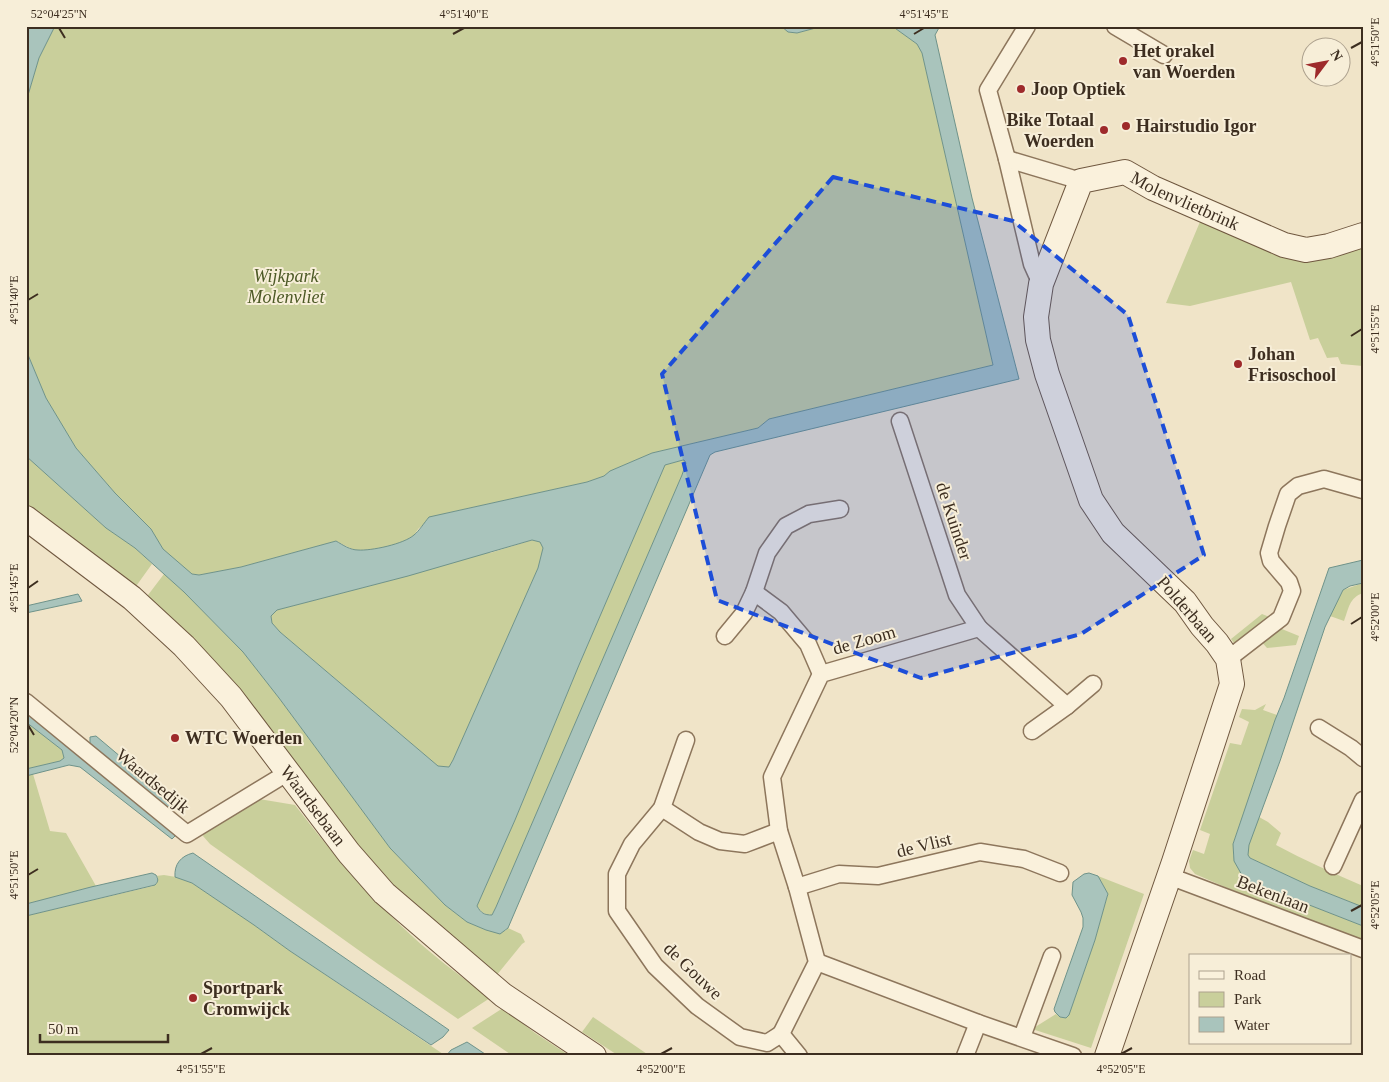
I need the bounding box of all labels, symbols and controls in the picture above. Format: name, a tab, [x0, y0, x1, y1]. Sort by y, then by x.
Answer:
text: 52°04'25"N	[31, 7, 88, 21]
text: 4°51'40"E	[439, 7, 489, 21]
text: 4°51'45"E	[899, 7, 949, 21]
text: 4°51'50"E	[1368, 17, 1382, 67]
north arrow	[1302, 38, 1352, 88]
place label: Het orakel van Woerden	[1133, 41, 1235, 82]
text: N	[1328, 47, 1346, 64]
marker: Het orakel van Woerden	[1117, 55, 1129, 67]
place label: Joop Optiek	[1031, 79, 1126, 99]
marker: Joop Optiek	[1015, 83, 1027, 95]
place label: Bike Totaal Woerden	[1006, 110, 1094, 151]
place label: Hairstudio Igor	[1136, 116, 1257, 136]
marker: Hairstudio Igor	[1120, 120, 1132, 132]
marker: Bike Totaal Woerden	[1098, 124, 1110, 136]
street label: Molenvlietbrink	[1127, 167, 1242, 234]
park label: Wijkpark Molenvliet	[247, 266, 325, 307]
text: 4°51'40"E	[7, 275, 21, 325]
text: 4°51'55"E	[1368, 304, 1382, 354]
place label: Johan Frisoschool	[1248, 344, 1336, 385]
marker: Johan Frisoschool	[1232, 358, 1244, 370]
street label: de Kuinder	[932, 480, 976, 562]
text: 4°51'45"E	[7, 563, 21, 613]
street label: Polderbaan	[1153, 572, 1221, 646]
text: 4°52'00"E	[1368, 592, 1382, 642]
street label: de Zoom	[830, 621, 898, 659]
text: 52°04'20"N	[7, 696, 21, 753]
place label: WTC Woerden	[185, 728, 302, 748]
marker: WTC Woerden	[169, 732, 181, 744]
street label: Waardsedijk	[112, 745, 194, 817]
street label: Waardsebaan	[276, 761, 350, 850]
street label: de Vlist	[894, 829, 954, 861]
text: 4°51'50"E	[7, 850, 21, 900]
street label: Bekenlaan	[1234, 871, 1312, 917]
text: 4°52'05"E	[1368, 880, 1382, 930]
street label: de Gouwe	[660, 938, 726, 1004]
legend	[1189, 954, 1352, 1044]
text: Road	[1234, 967, 1266, 983]
place label: Sportpark Cromwijck	[203, 978, 290, 1019]
text: Park	[1234, 991, 1262, 1007]
marker: Sportpark Cromwijck	[187, 992, 199, 1004]
scale bar	[40, 1012, 168, 1044]
text: Water	[1234, 1017, 1269, 1033]
text: 50 m	[48, 1021, 79, 1037]
text: 4°51'55"E	[176, 1062, 226, 1076]
text: 4°52'00"E	[636, 1062, 686, 1076]
text: 4°52'05"E	[1096, 1062, 1146, 1076]

